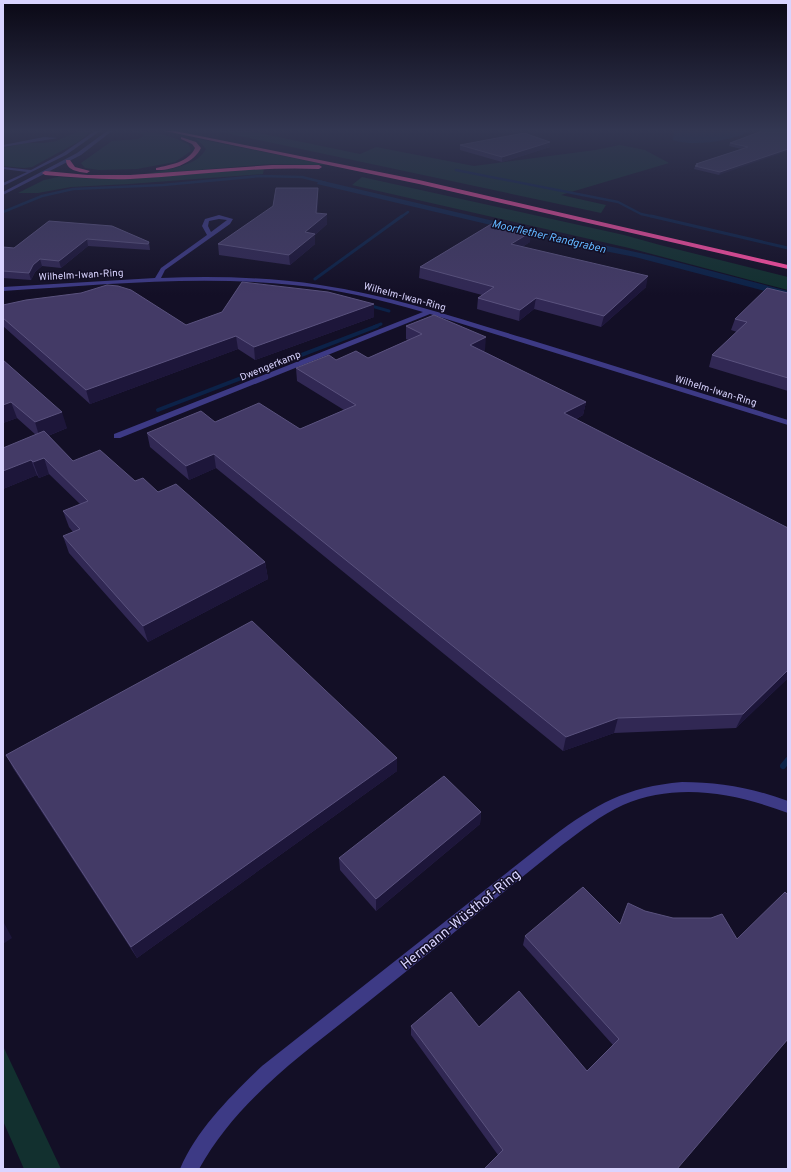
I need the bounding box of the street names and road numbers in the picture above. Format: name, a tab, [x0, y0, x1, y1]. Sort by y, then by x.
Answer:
street label: Wilhelm-Iwan-Ring	[38, 267, 124, 284]
street label: Wilhelm-Iwan-Ring	[362, 280, 447, 315]
street label: Dwengerkamp	[238, 348, 303, 385]
street label: Wilhelm-Iwan-Ring	[673, 373, 758, 410]
street label: Hermann-Wüsthof-Ring	[398, 867, 524, 974]

